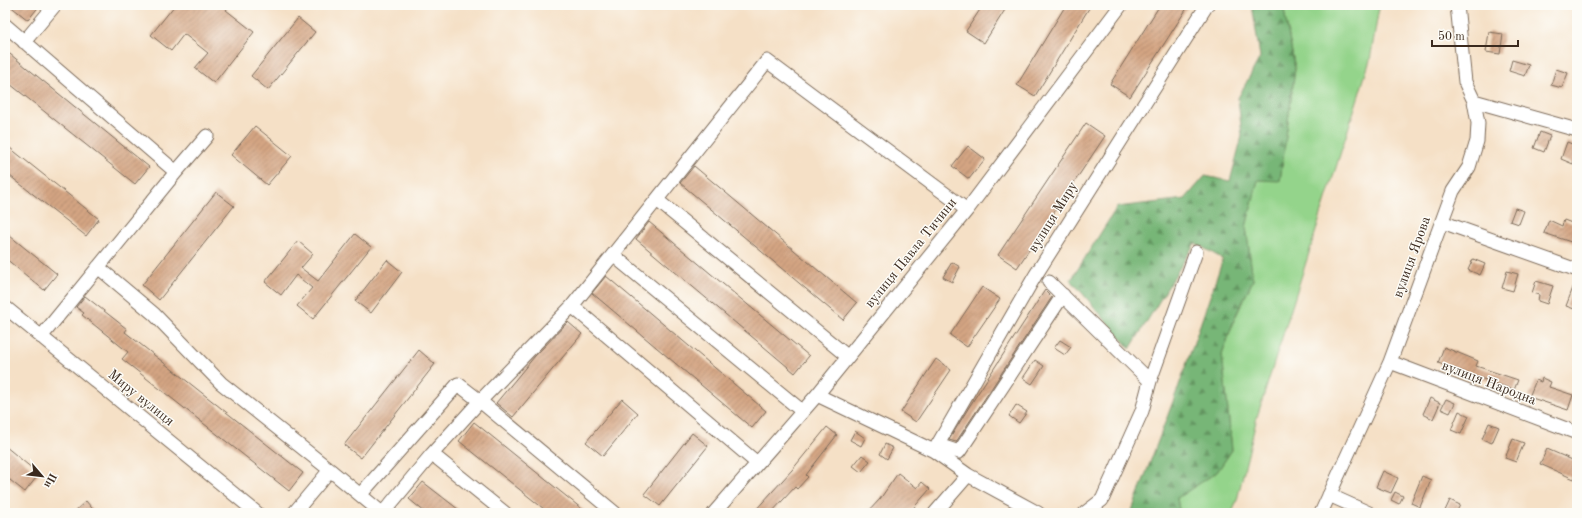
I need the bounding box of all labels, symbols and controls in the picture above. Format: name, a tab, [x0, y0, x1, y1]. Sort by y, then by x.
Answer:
scale bar	[1432, 22, 1518, 48]
text: 50 m	[1438, 30, 1465, 43]
street label: вулиця Миру	[1026, 179, 1081, 255]
street label: вулиця Павла Тичини	[863, 195, 959, 311]
street label: вулиця Ярова	[1391, 215, 1433, 299]
street label: вулиця Народна	[1440, 359, 1538, 407]
street label: Миру вулиця	[105, 367, 177, 429]
north arrow	[22, 456, 62, 496]
text: Пн	[41, 471, 58, 489]

